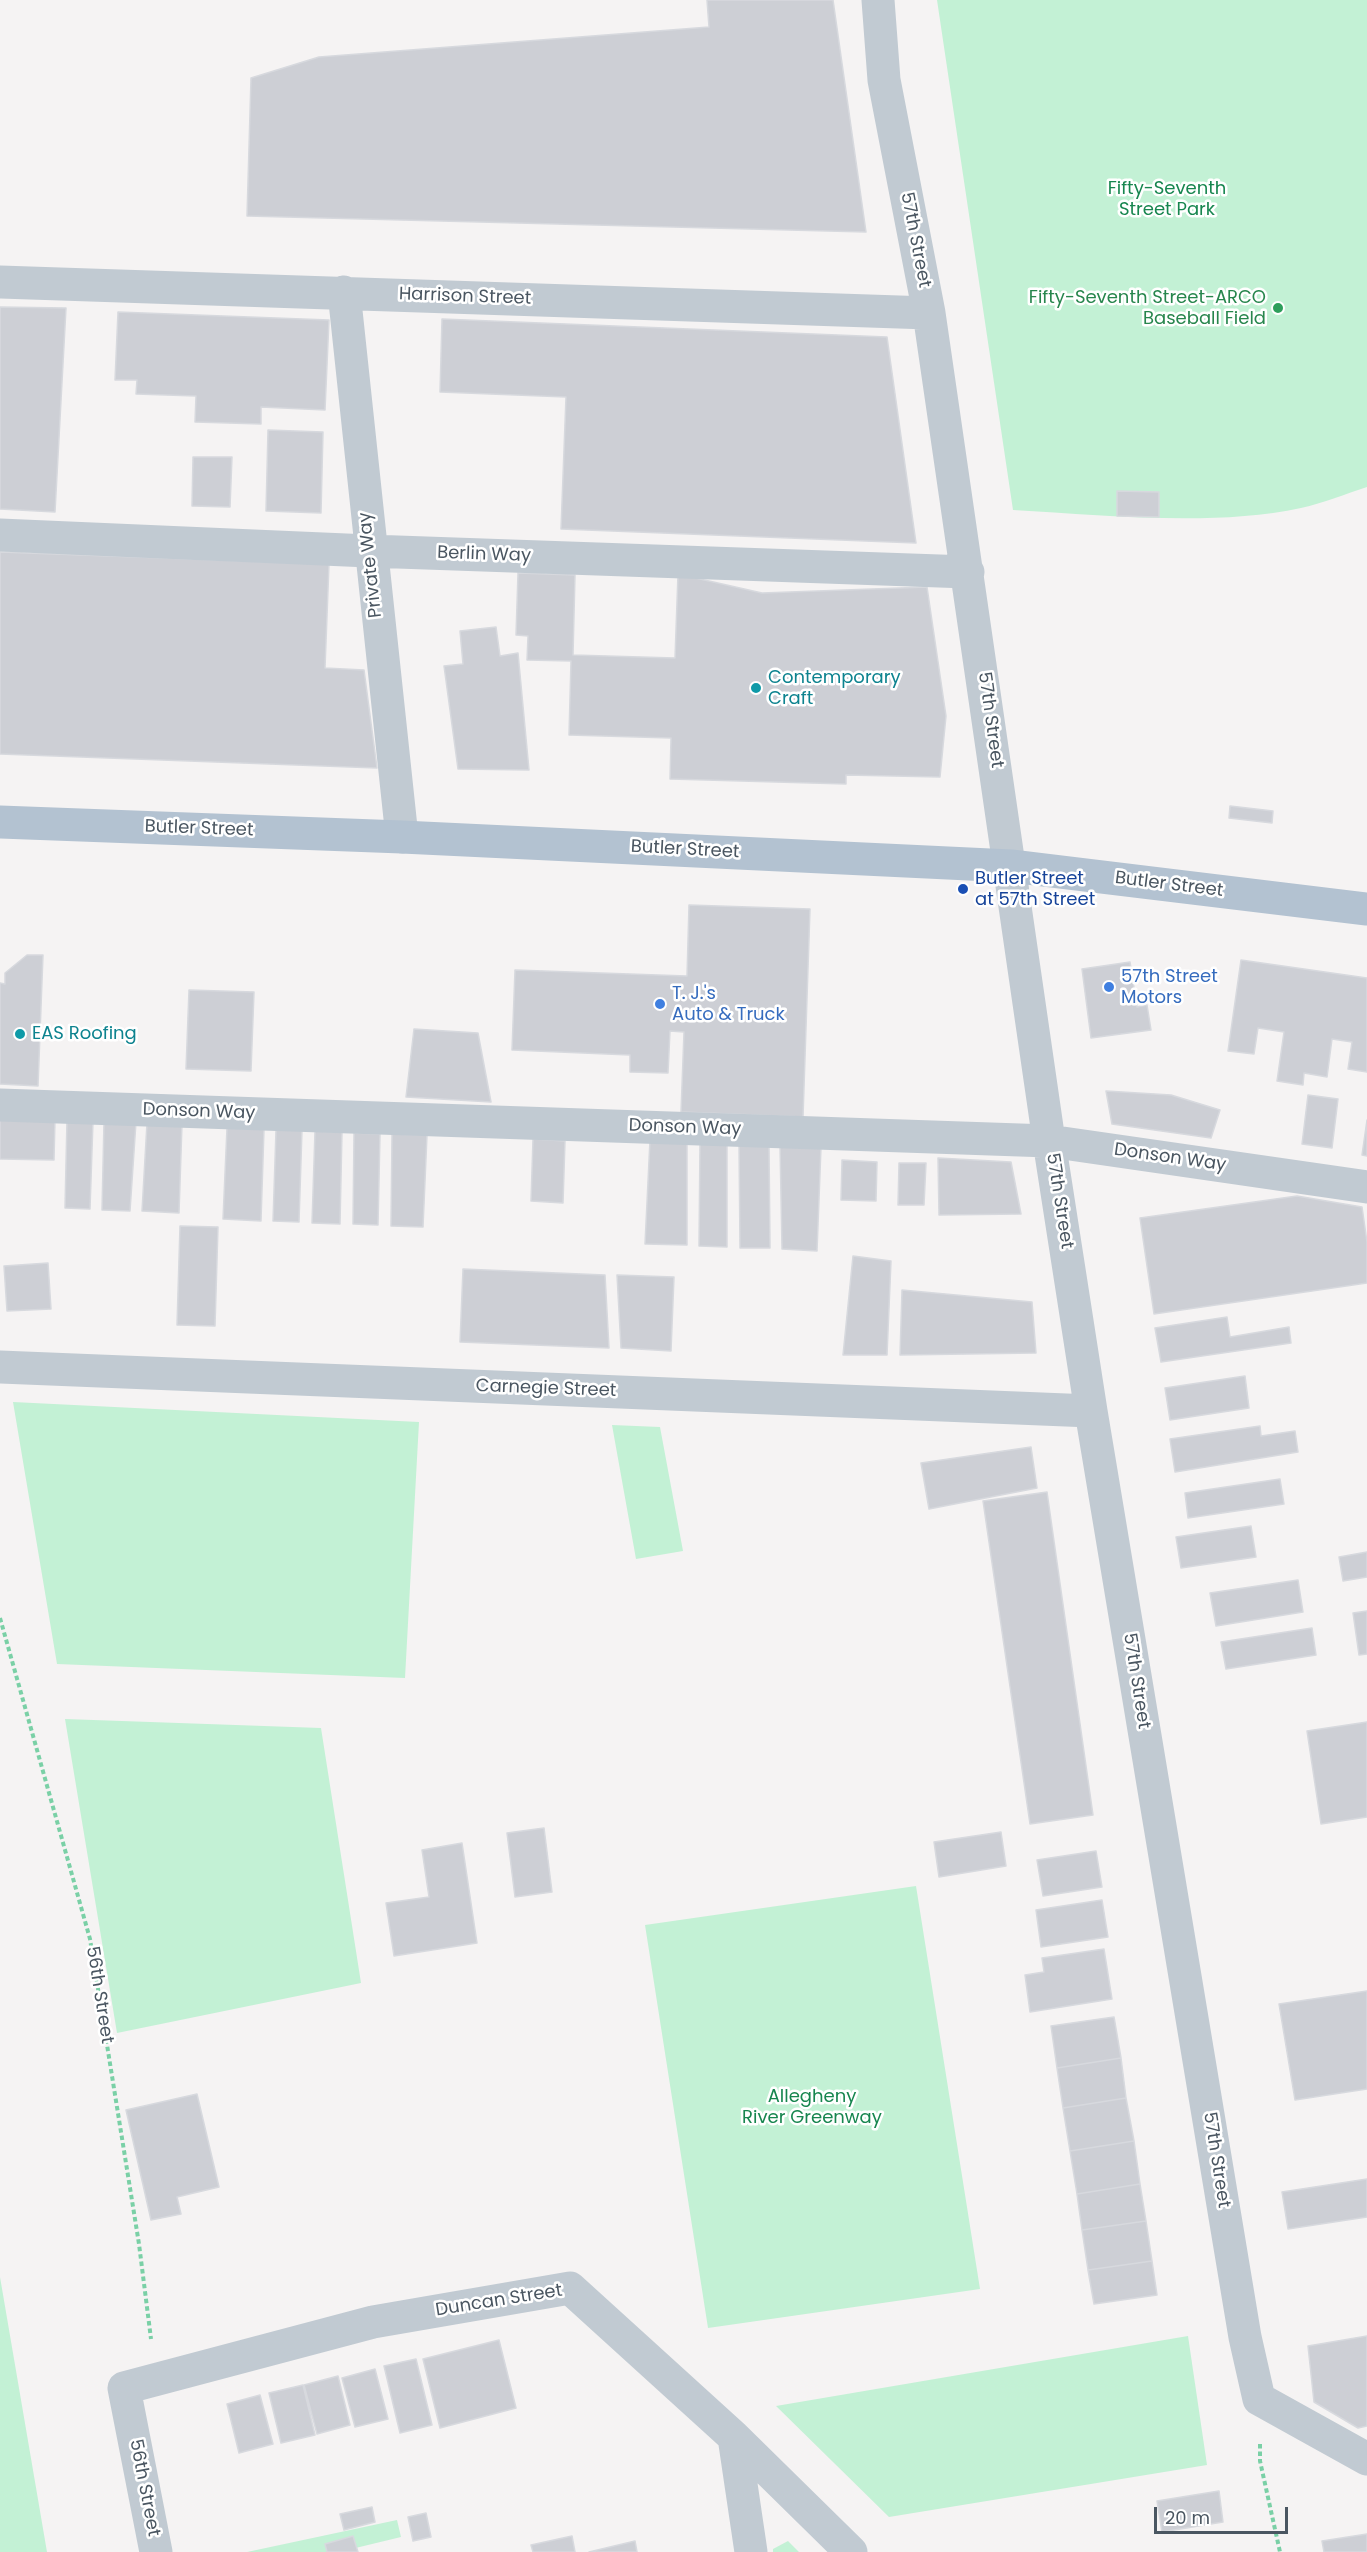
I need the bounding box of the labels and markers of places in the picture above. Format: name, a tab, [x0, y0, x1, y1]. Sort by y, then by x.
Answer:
place label: Fifty-Seventh Street-ARCO Baseball Field	[1029, 287, 1266, 330]
marker: Fifty-Seventh Street-ARCO Baseball Field	[1271, 301, 1285, 315]
place label: Contemporary Craft	[768, 667, 901, 710]
marker: Contemporary Craft	[749, 681, 763, 695]
place label: Butler Street at 57th Street	[975, 868, 1095, 910]
marker: Butler Street at 57th Street	[956, 882, 970, 896]
place label: 57th Street Motors	[1121, 966, 1218, 1008]
marker: 57th Street Motors	[1102, 980, 1116, 994]
place label: T. J.'s Auto & Truck	[672, 983, 785, 1026]
marker: T. J.'s Auto & Truck	[653, 997, 667, 1011]
place label: EAS Roofing	[32, 1023, 137, 1045]
marker: EAS Roofing	[13, 1027, 27, 1041]

